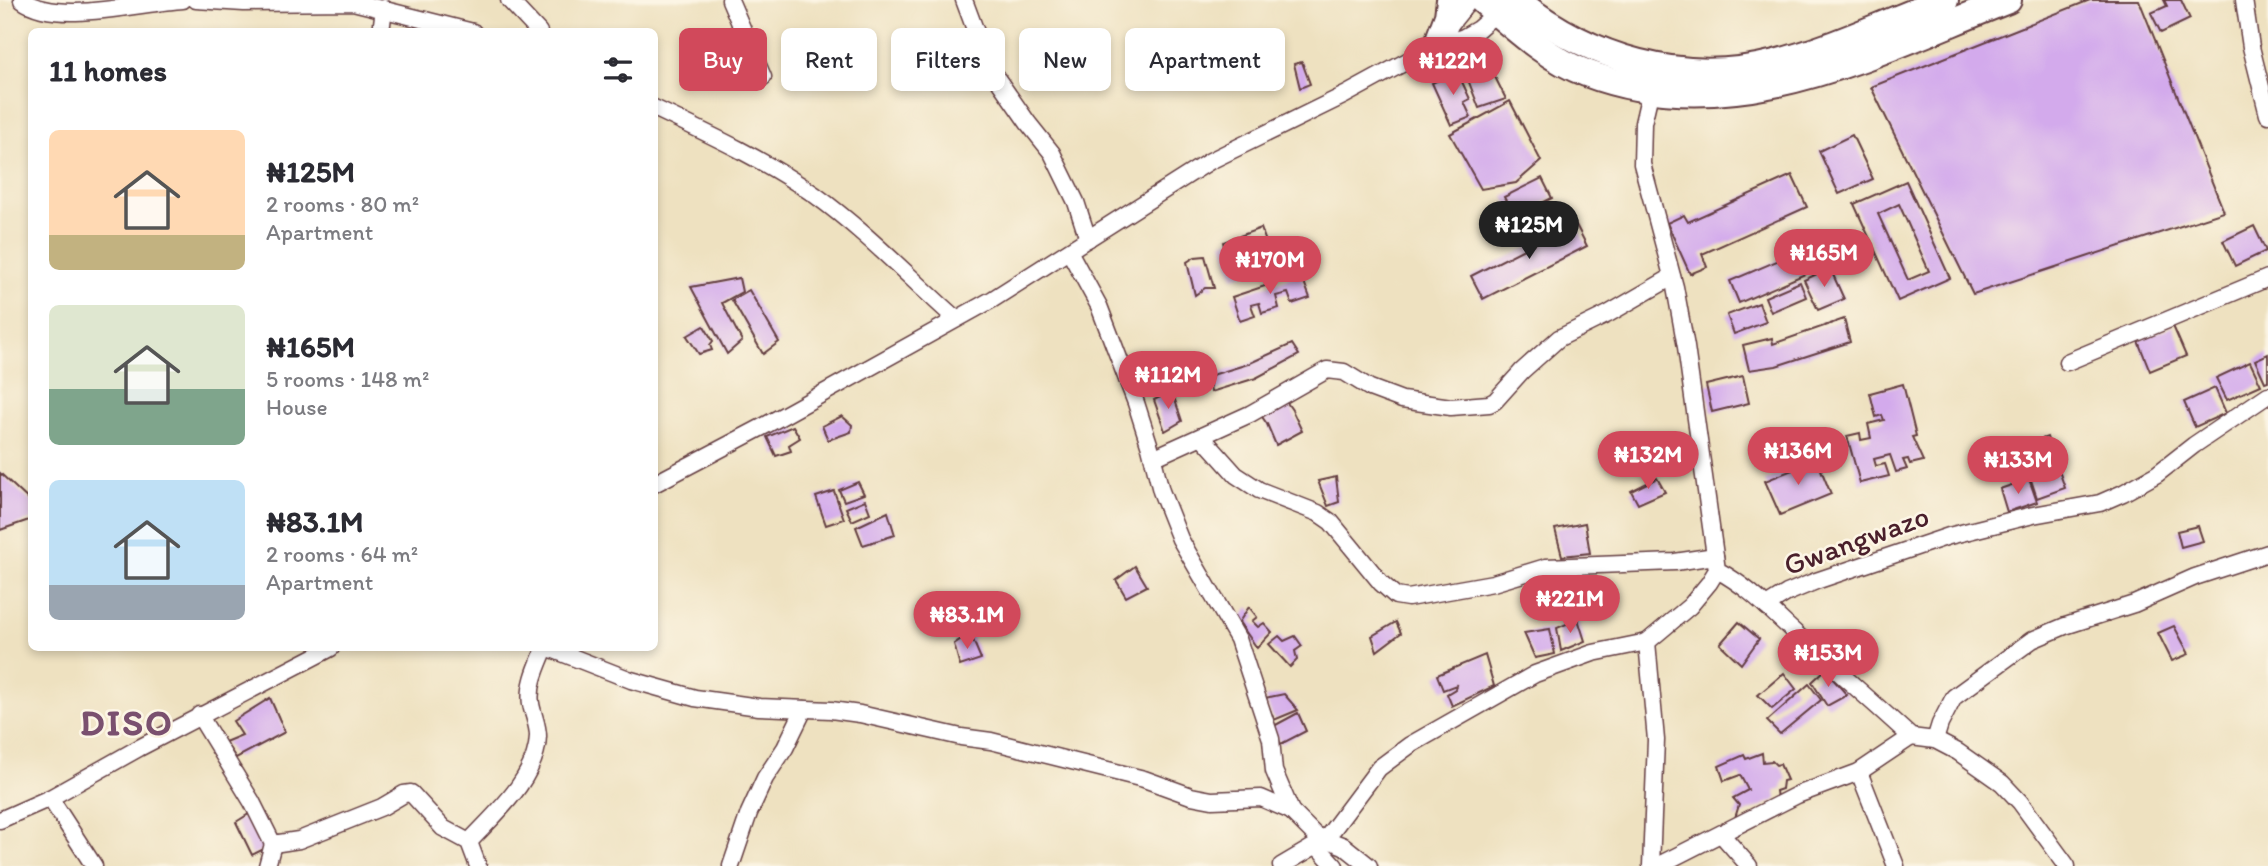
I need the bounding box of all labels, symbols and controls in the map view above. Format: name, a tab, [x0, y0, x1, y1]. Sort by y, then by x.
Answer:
chip: Buy	[679, 28, 767, 91]
chip: Rent	[781, 28, 877, 91]
chip: Filters	[891, 28, 1005, 91]
chip: New	[1019, 28, 1111, 91]
chip: Apartment	[1125, 28, 1285, 91]
pin: ₦122M	[1404, 38, 1502, 97]
text: ₦122M	[1419, 46, 1487, 74]
icon: filters	[599, 51, 637, 89]
text: 11 homes	[49, 52, 167, 89]
text: ₦125M	[266, 153, 355, 190]
icon: home	[105, 158, 189, 242]
text: 2 rooms · 80 m²	[266, 190, 419, 218]
pin: ₦125M	[1480, 202, 1578, 261]
text: ₦125M	[1495, 210, 1563, 238]
text: Apartment	[266, 218, 373, 246]
pin: ₦165M	[1775, 230, 1873, 289]
pin: ₦170M	[1221, 236, 1319, 296]
text: ₦165M	[1790, 238, 1858, 266]
text: ₦170M	[1235, 245, 1305, 273]
text: ₦165M	[266, 328, 355, 365]
icon: home	[105, 333, 189, 417]
pin: ₦112M	[1119, 352, 1217, 411]
text: ₦112M	[1135, 360, 1201, 388]
text: 5 rooms · 148 m²	[266, 365, 429, 393]
text: House	[266, 393, 328, 421]
pin: ₦136M	[1749, 428, 1847, 487]
pin: ₦132M	[1599, 432, 1697, 491]
text: ₦136M	[1764, 436, 1832, 464]
pin: ₦133M	[1969, 436, 2067, 496]
text: ₦132M	[1614, 440, 1682, 468]
text: ₦133M	[1983, 445, 2053, 473]
street label: Gwangwazo	[1778, 497, 1934, 583]
text: ₦83.1M	[266, 503, 364, 540]
icon: home	[105, 508, 189, 592]
text: 2 rooms · 64 m²	[266, 540, 418, 568]
text: Apartment	[266, 568, 373, 596]
pin: ₦221M	[1521, 576, 1619, 635]
text: ₦221M	[1536, 584, 1604, 612]
pin: ₦83.1M	[910, 592, 1024, 651]
text: ₦83.1M	[930, 600, 1004, 628]
pin: ₦153M	[1779, 630, 1877, 689]
text: ₦153M	[1794, 638, 1862, 666]
district label: DISO	[80, 700, 174, 744]

